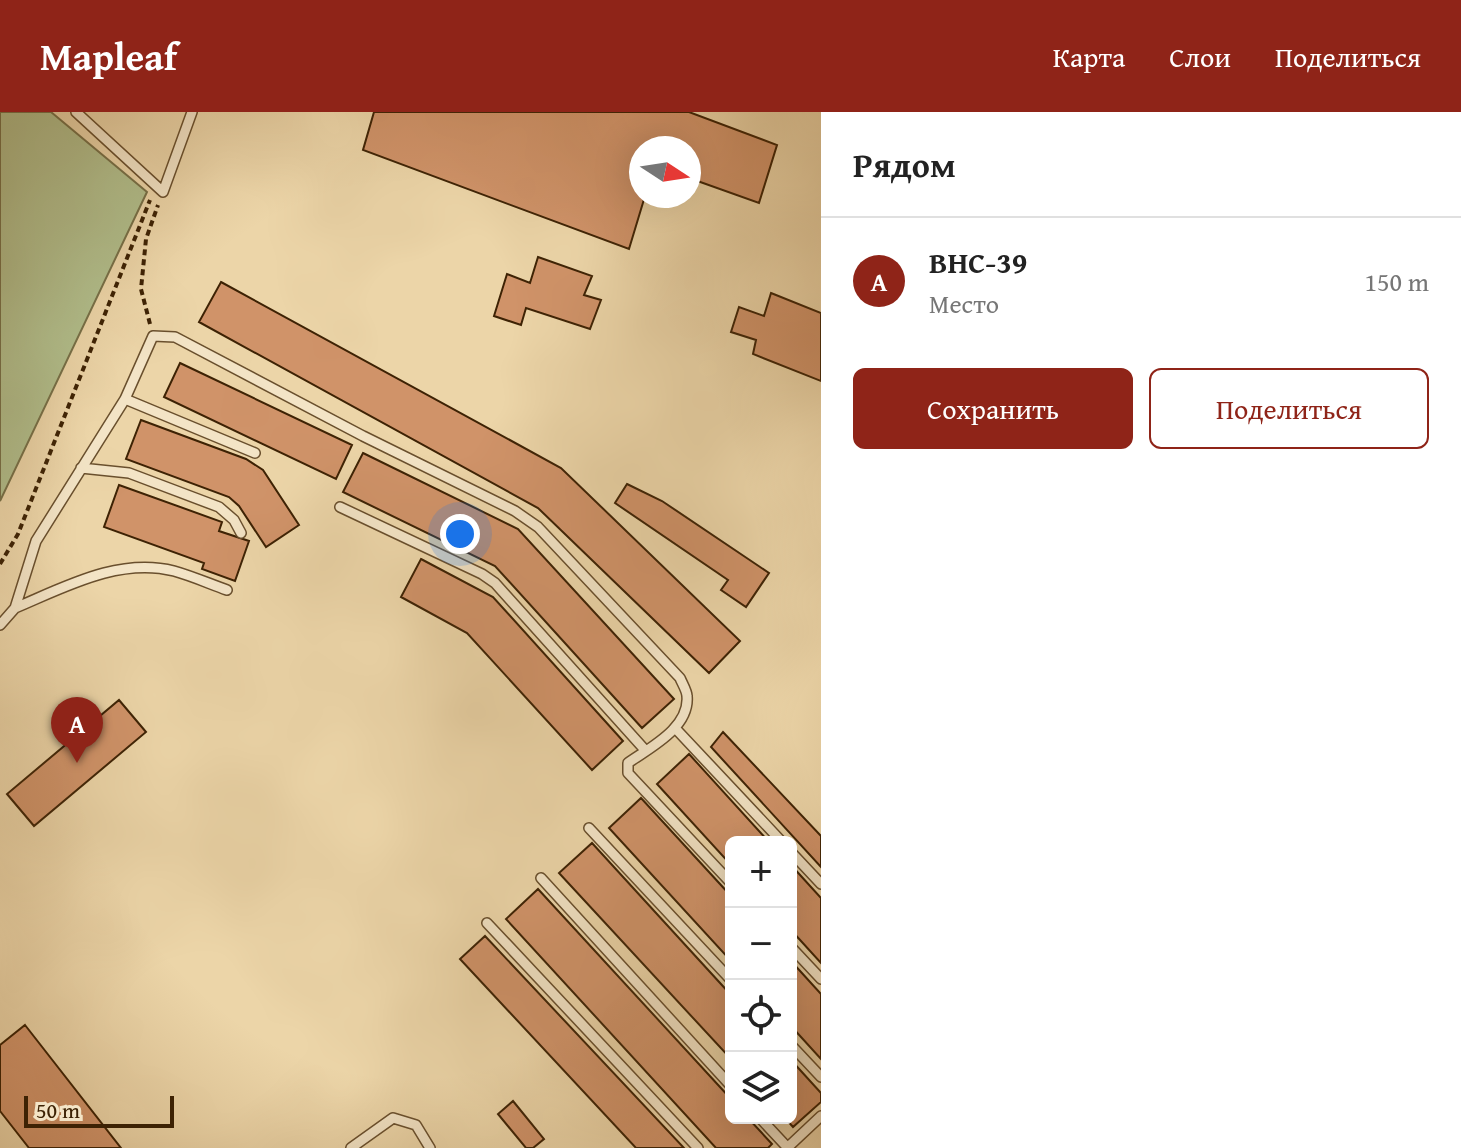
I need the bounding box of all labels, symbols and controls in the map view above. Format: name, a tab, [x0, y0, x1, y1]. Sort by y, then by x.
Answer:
text: Mapleaf	[40, 28, 177, 84]
text: Карта	[1053, 36, 1125, 77]
text: Слои	[1169, 36, 1231, 77]
text: Поделиться	[1275, 36, 1421, 77]
north arrow	[629, 136, 701, 208]
text: Рядом	[853, 140, 956, 189]
text: ВНС-39	[929, 240, 1027, 284]
text: A	[871, 262, 887, 301]
text: 150 m	[1364, 262, 1429, 301]
text: Место	[929, 284, 999, 323]
button: Сохранить	[853, 368, 1133, 449]
button: Поделиться	[1149, 368, 1429, 449]
your location	[440, 514, 480, 554]
pin: A	[51, 697, 103, 763]
map controls	[725, 836, 797, 1124]
button: +	[725, 836, 797, 908]
button: −	[725, 908, 797, 980]
button: locate	[725, 980, 797, 1052]
button: layers	[725, 1052, 797, 1124]
scale bar	[24, 1092, 174, 1128]
text: 50 m	[36, 1094, 80, 1126]

